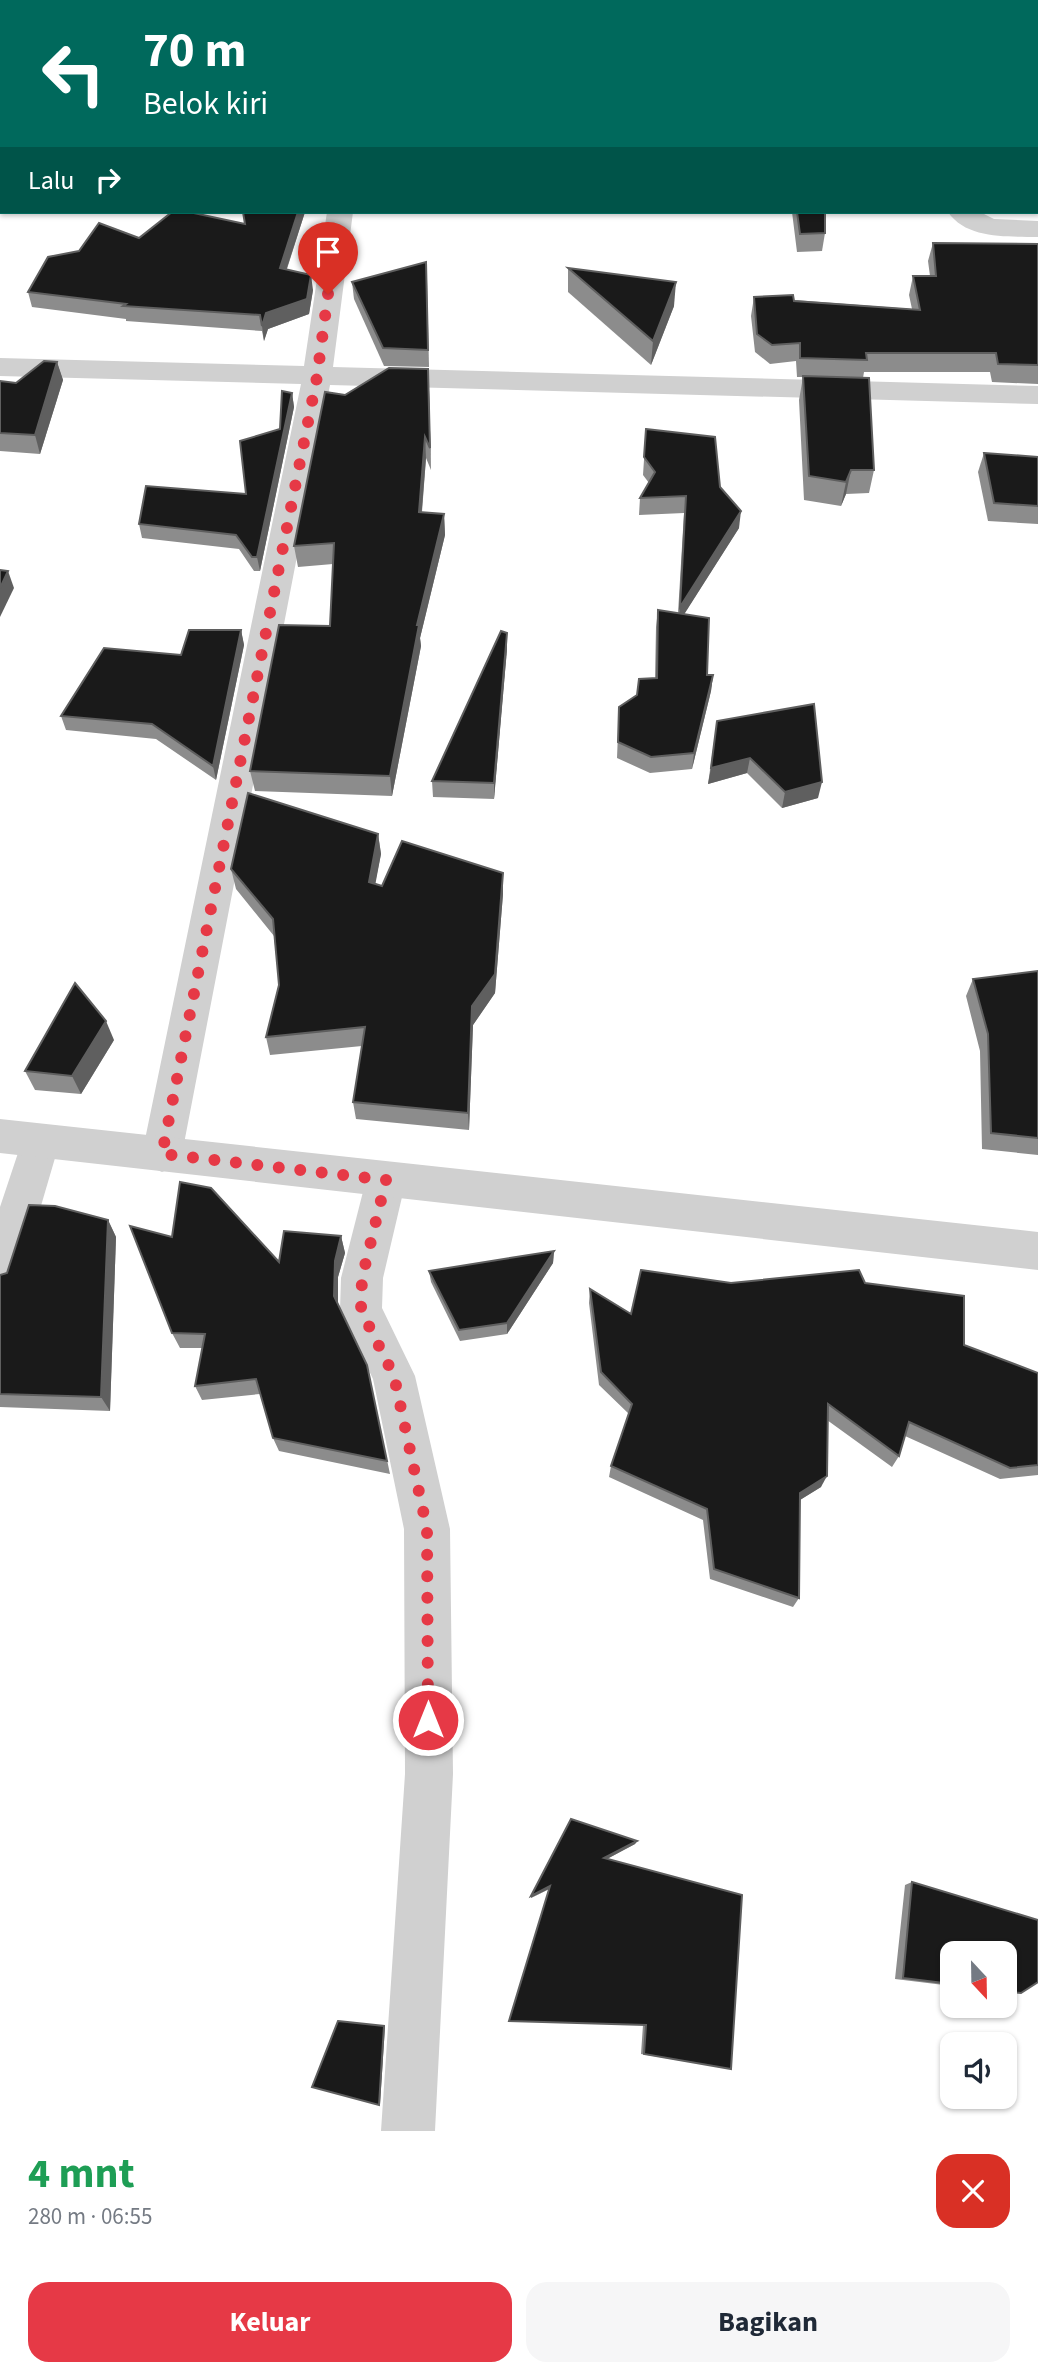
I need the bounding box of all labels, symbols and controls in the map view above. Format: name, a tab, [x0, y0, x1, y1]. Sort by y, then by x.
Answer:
text: 70 m	[143, 16, 247, 86]
icon: left	[28, 28, 119, 119]
text: Belok kiri	[143, 81, 268, 127]
icon: right	[89, 161, 127, 199]
text: Lalu	[28, 162, 75, 199]
pin	[298, 222, 358, 294]
icon: arrive	[309, 233, 347, 271]
position arrow	[391, 1683, 465, 1757]
north arrow	[940, 1941, 1017, 2018]
map controls	[940, 1941, 1017, 2109]
button: sound	[940, 2032, 1017, 2109]
text: 4 mnt	[28, 2144, 135, 2204]
button: close	[936, 2154, 1010, 2228]
text: 280 m · 06:55	[28, 2200, 152, 2233]
button: Keluar	[28, 2282, 512, 2362]
button: Bagikan	[526, 2282, 1010, 2362]

